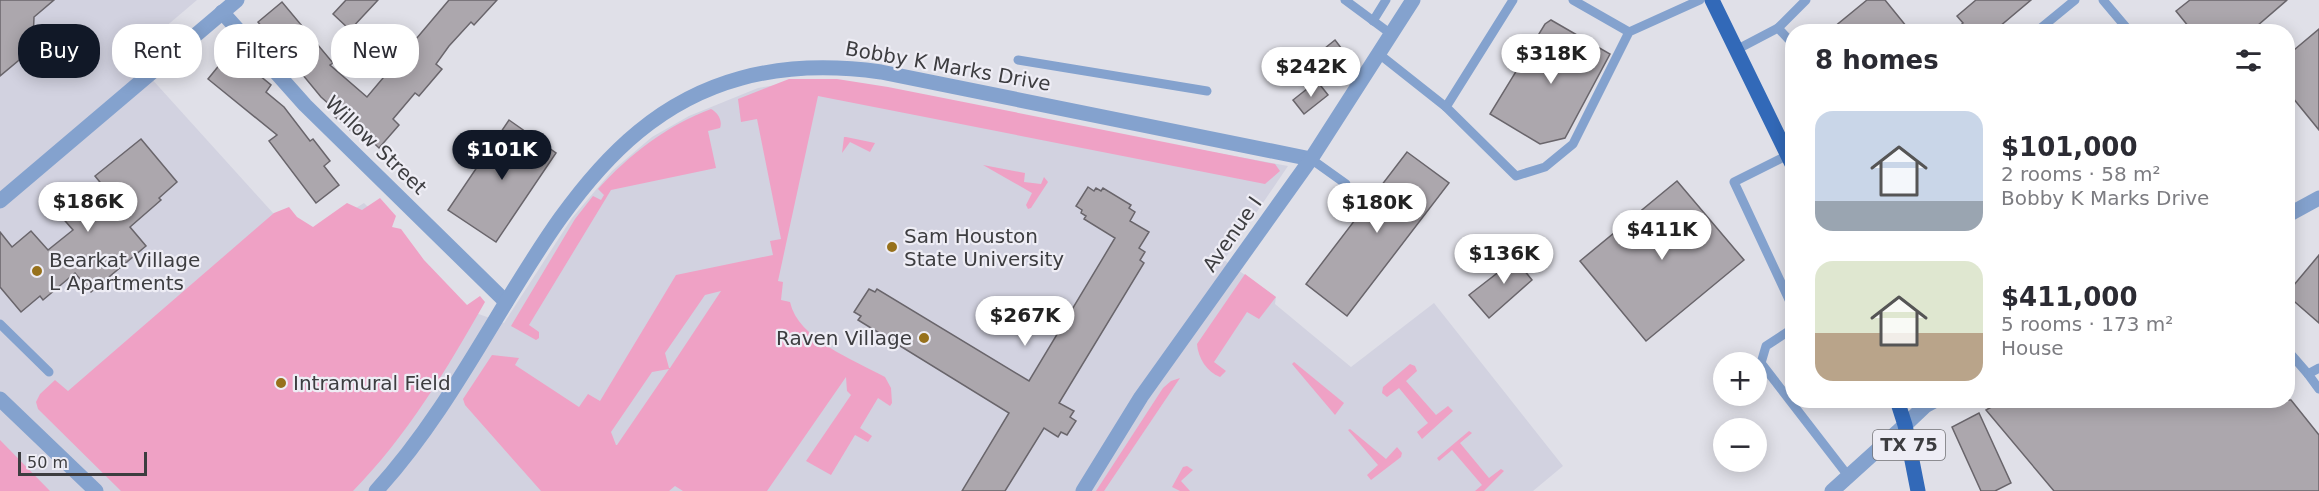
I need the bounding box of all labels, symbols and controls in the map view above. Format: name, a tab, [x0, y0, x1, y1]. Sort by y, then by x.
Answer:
chip: Buy	[18, 24, 100, 78]
chip: Rent	[112, 24, 202, 78]
chip: Filters	[214, 24, 319, 78]
chip: New	[331, 24, 419, 78]
pin: $318K	[1509, 34, 1593, 85]
street label: Bobby K Marks Drive	[843, 36, 1053, 96]
text: $318K	[1515, 41, 1587, 65]
icon: filters	[2232, 44, 2265, 77]
text: 8 homes	[1815, 45, 1939, 75]
pin: $242K	[1269, 47, 1353, 98]
text: $242K	[1275, 54, 1347, 78]
street label: Willow Street	[320, 91, 432, 199]
pin: $101K	[460, 130, 544, 181]
text: $101,000	[2001, 132, 2138, 162]
icon: home	[1863, 135, 1935, 207]
text: $101K	[466, 137, 538, 161]
text: 2 rooms · 58 m²	[2001, 162, 2161, 186]
pin: $186K	[46, 182, 130, 233]
pin: $180K	[1335, 183, 1419, 234]
text: Bobby K Marks Drive	[2001, 186, 2209, 210]
text: $186K	[52, 189, 124, 213]
text: $180K	[1341, 190, 1413, 214]
street label: Avenue I	[1197, 192, 1267, 276]
pin: $411K	[1620, 210, 1704, 261]
text: $411K	[1626, 217, 1698, 241]
place label: Sam Houston State University	[904, 224, 1064, 271]
pin: $136K	[1462, 234, 1546, 285]
marker: Sam Houston State University	[885, 240, 899, 254]
text: $136K	[1468, 241, 1540, 265]
place label: Bearkat Village L Apartments	[49, 248, 200, 295]
marker: Bearkat Village L Apartments	[30, 264, 44, 278]
text: $411,000	[2001, 282, 2138, 312]
icon: home	[1863, 285, 1935, 357]
pin: $267K	[983, 296, 1067, 347]
text: $267K	[989, 303, 1061, 327]
text: 5 rooms · 173 m²	[2001, 312, 2173, 336]
place label: Raven Village	[776, 326, 912, 350]
marker: Raven Village	[917, 331, 931, 345]
text: House	[2001, 336, 2064, 360]
map controls	[1713, 352, 1767, 472]
button: +	[1713, 352, 1767, 406]
place label: Intramural Field	[293, 371, 451, 395]
marker: Intramural Field	[274, 376, 288, 390]
button: −	[1713, 418, 1767, 472]
road number: TX 75	[1873, 430, 1945, 460]
scale bar	[18, 449, 147, 476]
text: 50 m	[27, 453, 68, 472]

